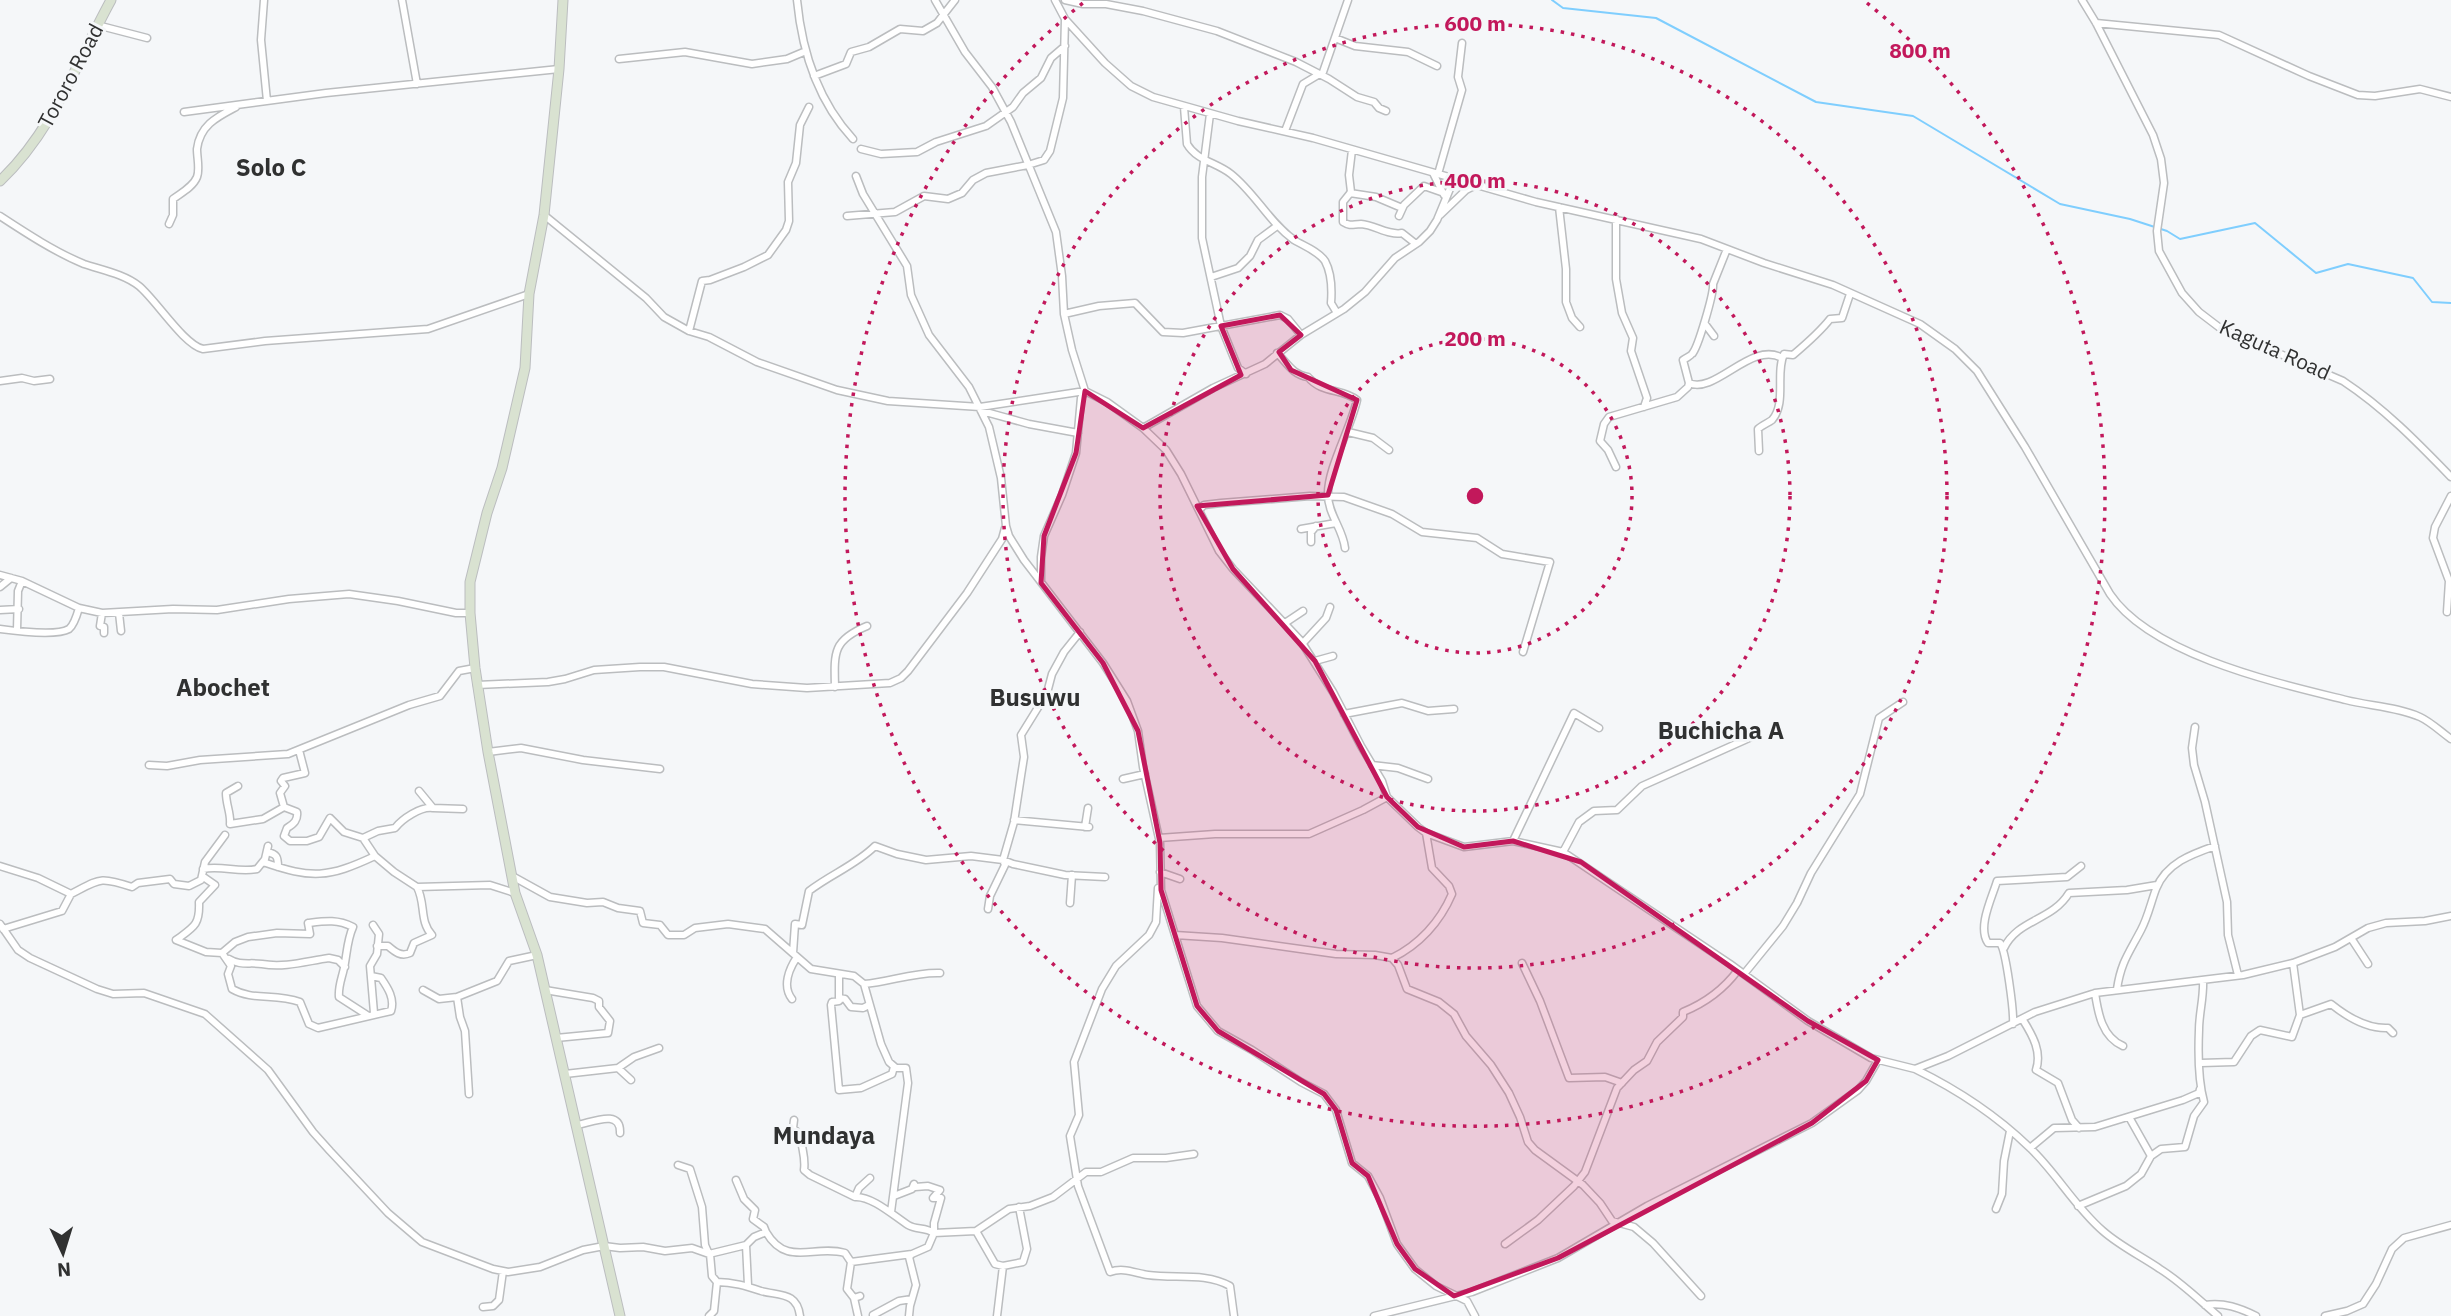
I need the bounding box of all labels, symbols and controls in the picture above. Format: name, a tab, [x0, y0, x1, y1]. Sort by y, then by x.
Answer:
text: 600 m	[1444, 9, 1506, 37]
street label: Tororo Road	[31, 18, 109, 133]
text: 800 m	[1889, 36, 1951, 64]
district label: Solo C	[236, 151, 306, 183]
text: 400 m	[1444, 166, 1506, 194]
street label: Kaguta Road	[2215, 312, 2335, 386]
text: 200 m	[1444, 324, 1506, 352]
centre of rings	[1463, 484, 1487, 508]
district label: Abochet	[176, 671, 270, 703]
district label: Busuwu	[989, 681, 1081, 713]
district label: Buchicha A	[1658, 714, 1784, 746]
district label: Mundaya	[773, 1119, 875, 1151]
north arrow	[28, 1218, 98, 1288]
text: N	[56, 1258, 72, 1282]

